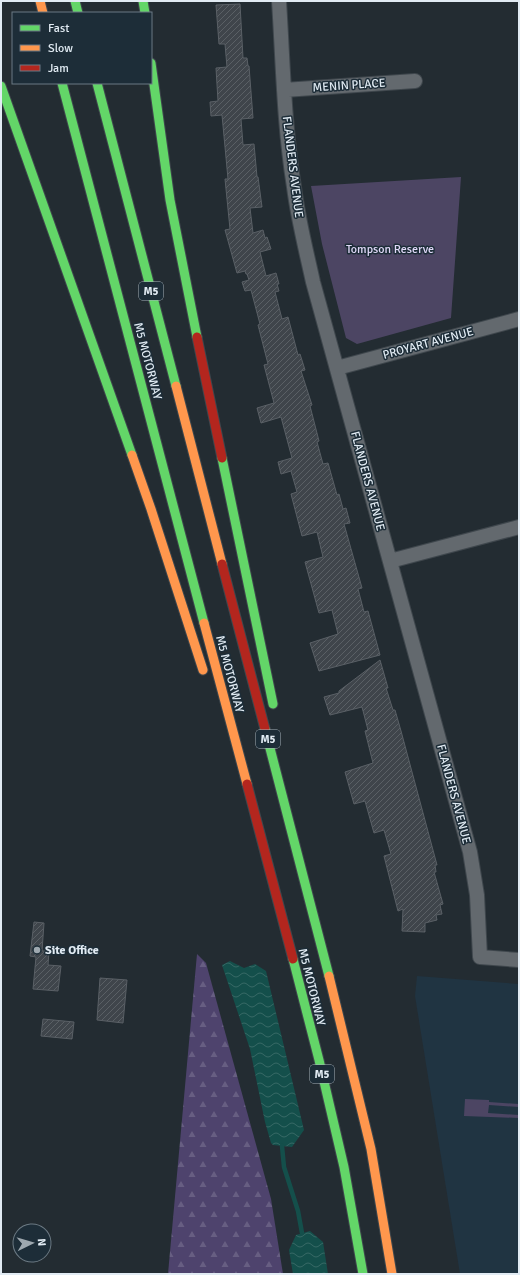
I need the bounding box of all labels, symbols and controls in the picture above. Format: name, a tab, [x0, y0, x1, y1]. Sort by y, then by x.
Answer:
legend	[12, 12, 152, 84]
text: Fast	[48, 21, 69, 36]
text: Slow	[48, 41, 73, 56]
text: Jam	[48, 61, 69, 76]
street label: MENIN PLACE	[312, 75, 386, 96]
street label: FLANDERS AVENUE	[279, 115, 306, 219]
park label: Tompson Reserve	[346, 242, 434, 257]
road number: M5	[139, 282, 163, 300]
street label: M5 MOTORWAY	[130, 321, 165, 401]
street label: PROYART AVENUE	[381, 324, 475, 363]
street label: FLANDERS AVENUE	[347, 430, 388, 533]
street label: M5 MOTORWAY	[212, 634, 247, 714]
road number: M5	[256, 730, 280, 748]
street label: FLANDERS AVENUE	[433, 743, 474, 846]
place label: Site Office	[45, 943, 99, 958]
marker: Site Office	[32, 945, 42, 955]
street label: M5 MOTORWAY	[295, 947, 328, 1027]
road number: M5	[310, 1065, 334, 1083]
north arrow	[12, 1223, 52, 1263]
text: N	[35, 1238, 48, 1247]

